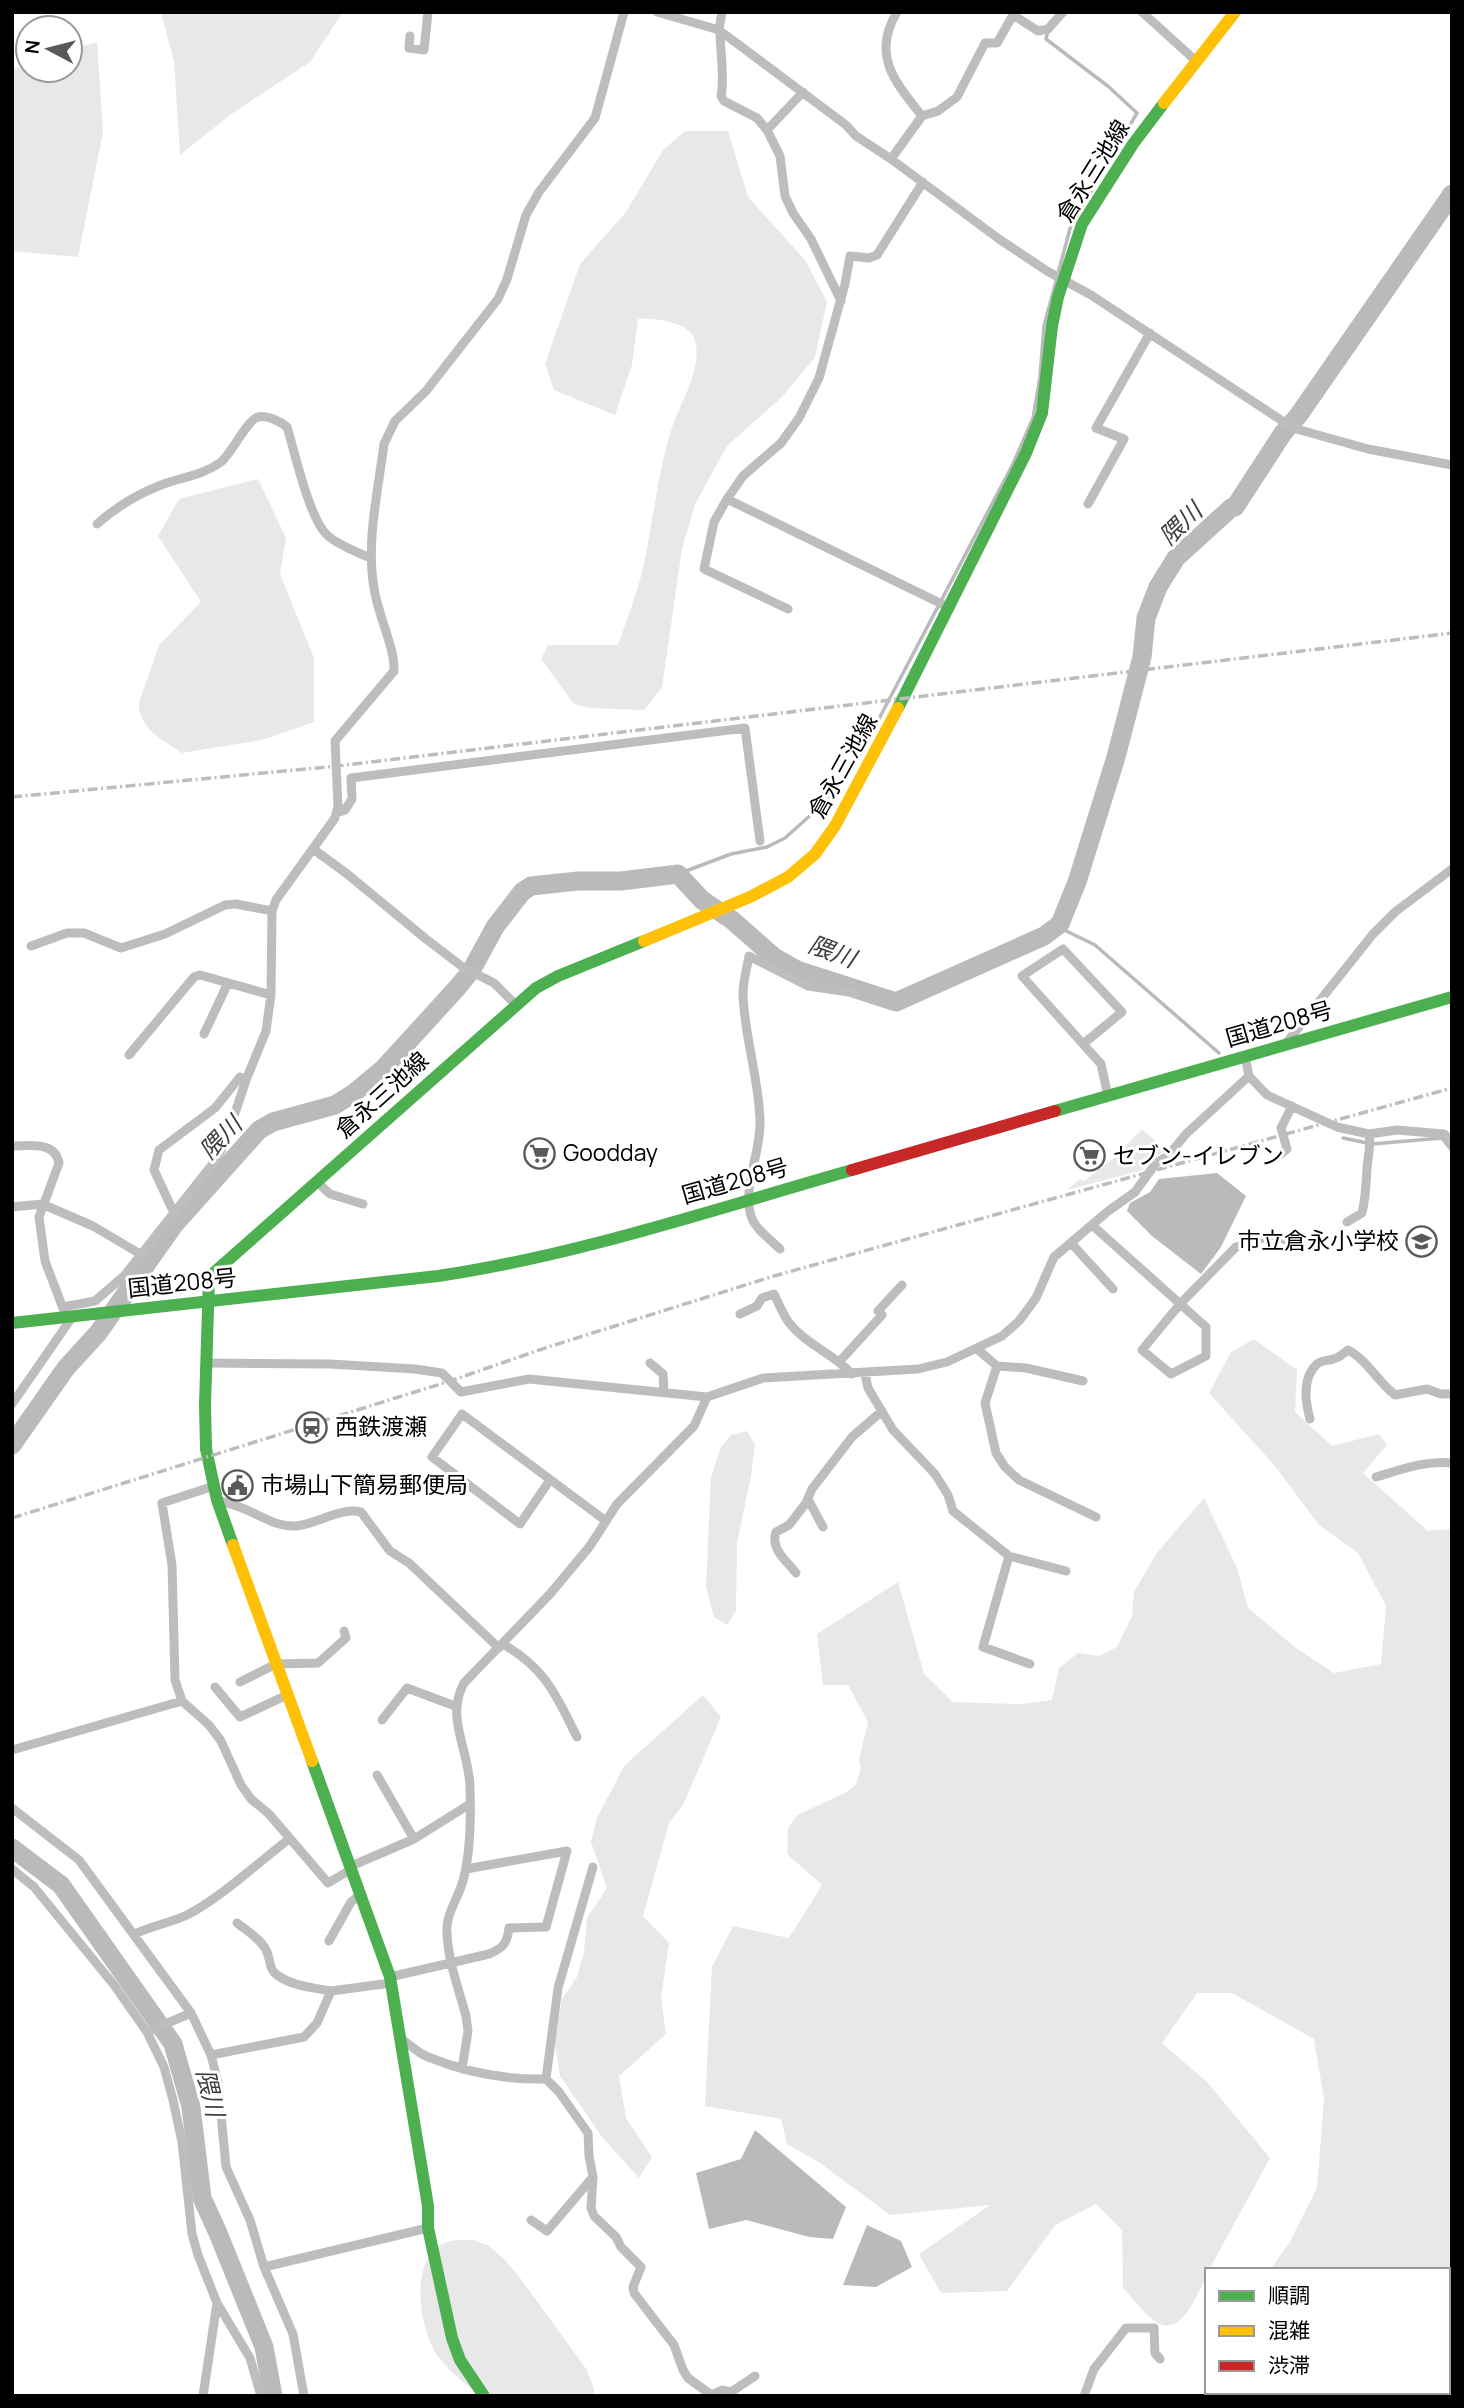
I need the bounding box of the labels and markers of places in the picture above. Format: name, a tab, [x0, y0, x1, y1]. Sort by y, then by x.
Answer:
supermarket icon: Goodday	[523, 1136, 557, 1170]
place label: Goodday	[563, 1136, 658, 1168]
supermarket icon: セブン-イレブン	[1073, 1139, 1107, 1173]
place label: セブン-イレブン	[1113, 1139, 1284, 1171]
place label: 市立倉永小学校	[1238, 1224, 1399, 1256]
school or university icon: 市立倉永小学校	[1405, 1224, 1439, 1258]
station icon: 西鉄渡瀬	[295, 1410, 329, 1444]
place label: 西鉄渡瀬	[335, 1410, 427, 1442]
public building icon: 市場山下簡易郵便局	[221, 1468, 255, 1502]
place label: 市場山下簡易郵便局	[261, 1468, 468, 1500]

